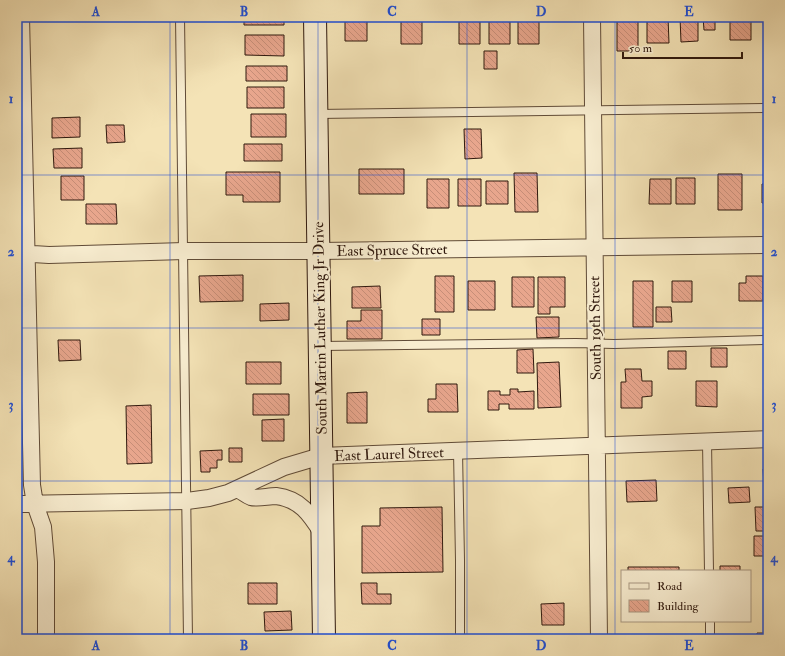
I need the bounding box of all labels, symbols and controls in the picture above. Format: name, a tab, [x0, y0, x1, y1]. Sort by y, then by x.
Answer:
text: A	[91, 4, 101, 20]
text: B	[240, 4, 248, 20]
text: C	[387, 4, 397, 20]
text: D	[536, 4, 547, 20]
text: E	[684, 4, 694, 20]
scale bar	[623, 34, 742, 60]
text: 50 m	[629, 41, 653, 56]
text: 1	[9, 91, 14, 107]
text: 1	[772, 91, 777, 107]
street label: South Martin Luther King Jr Drive	[309, 221, 333, 435]
street label: East Spruce Street	[336, 240, 448, 262]
text: 2	[8, 244, 15, 260]
text: 2	[771, 244, 778, 260]
street label: South 19th Street	[585, 276, 606, 380]
text: 3	[9, 397, 14, 413]
text: 3	[772, 397, 777, 413]
street label: East Laurel Street	[334, 443, 444, 466]
text: 4	[6, 550, 15, 566]
text: 4	[769, 550, 778, 566]
legend	[621, 570, 751, 622]
text: Road	[657, 579, 682, 594]
text: Building	[657, 599, 700, 614]
text: A	[91, 638, 101, 654]
text: B	[240, 638, 248, 654]
text: C	[387, 638, 397, 654]
text: D	[536, 638, 547, 654]
text: E	[684, 638, 694, 654]

